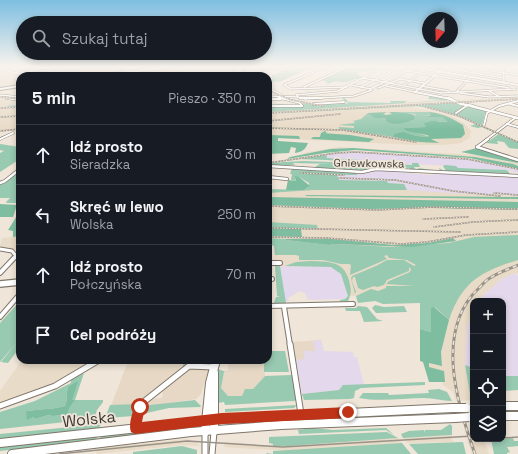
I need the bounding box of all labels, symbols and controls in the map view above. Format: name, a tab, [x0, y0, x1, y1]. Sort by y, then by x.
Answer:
north arrow	[422, 12, 458, 48]
search box	[16, 16, 272, 60]
icon: search	[30, 27, 52, 49]
text: Szukaj tutaj	[62, 29, 148, 48]
text: 5 min	[32, 87, 76, 109]
text: Pieszo · 350 m	[168, 90, 256, 107]
text: Idź prosto	[70, 137, 143, 156]
icon: ahead	[32, 144, 54, 166]
text: 30 m	[225, 146, 256, 163]
street label: Gniewkowska	[333, 155, 405, 171]
text: Sieradzka	[70, 156, 130, 173]
text: Skręć w lewo	[70, 197, 164, 216]
icon: left	[32, 204, 54, 226]
text: 250 m	[218, 206, 256, 223]
text: Wolska	[70, 216, 114, 233]
text: Idź prosto	[70, 257, 143, 276]
icon: ahead	[32, 264, 54, 286]
text: 70 m	[226, 266, 256, 283]
text: Połczyńska	[70, 276, 142, 293]
map controls	[470, 298, 506, 442]
button: +	[470, 298, 506, 334]
icon: arrive	[32, 324, 54, 346]
text: Cel podróży	[70, 325, 156, 344]
button: −	[470, 334, 506, 370]
button: locate	[470, 370, 506, 406]
route start	[131, 398, 149, 416]
route end	[339, 403, 357, 421]
street label: Wolska	[61, 406, 117, 432]
button: layers	[470, 406, 506, 442]

